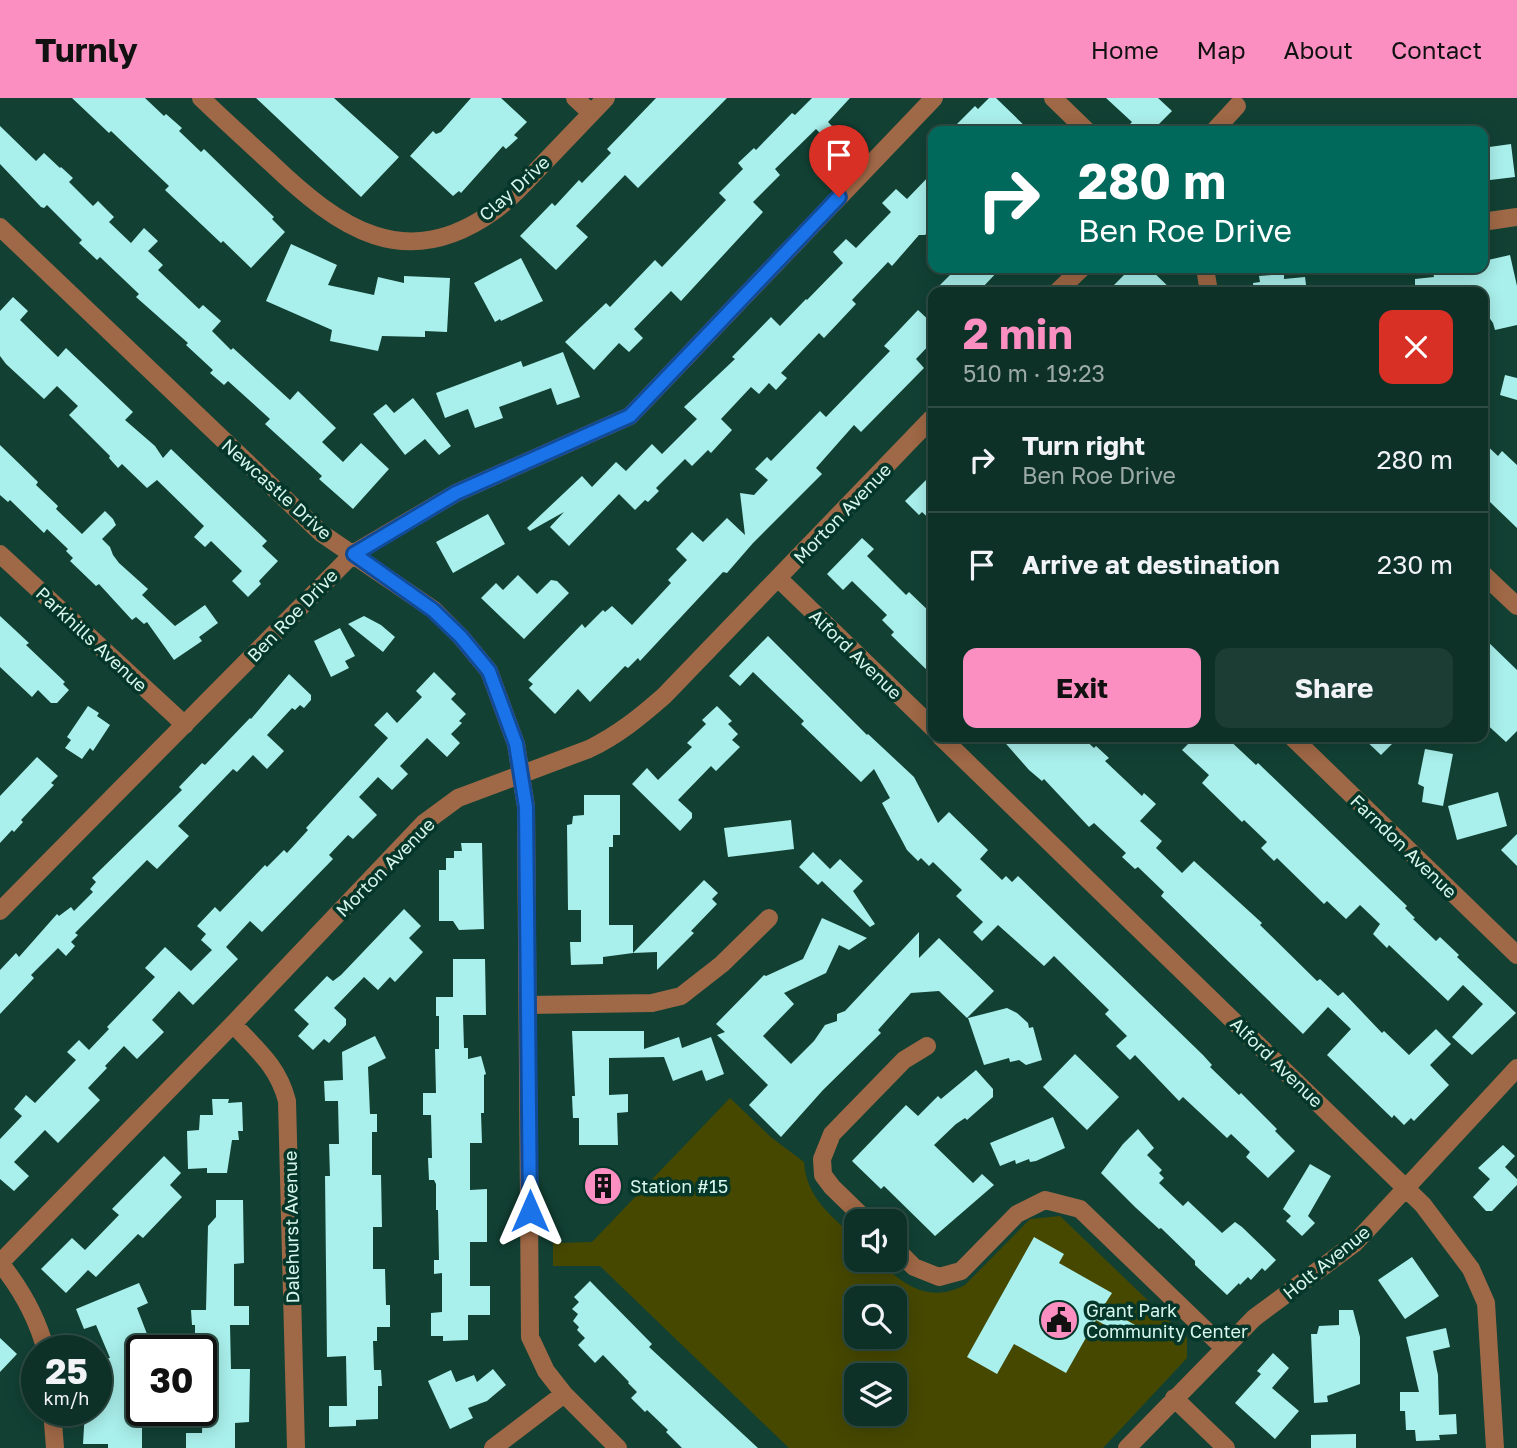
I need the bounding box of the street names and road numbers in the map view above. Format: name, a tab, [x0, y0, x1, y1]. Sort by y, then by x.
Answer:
street label: Clay Drive	[474, 151, 554, 225]
street label: Newcastle Drive	[218, 434, 336, 544]
street label: Morton Avenue	[789, 458, 895, 568]
street label: Ben Roe Drive	[242, 564, 342, 666]
street label: Parkhills Avenue	[32, 582, 152, 696]
street label: Alford Avenue	[805, 604, 907, 704]
street label: Farndon Avenue	[1346, 790, 1462, 902]
street label: Morton Avenue	[331, 813, 439, 921]
street label: Alford Avenue	[1226, 1012, 1328, 1112]
street label: Dalehurst Avenue	[279, 1151, 303, 1303]
street label: Holt Avenue	[1278, 1220, 1374, 1304]

